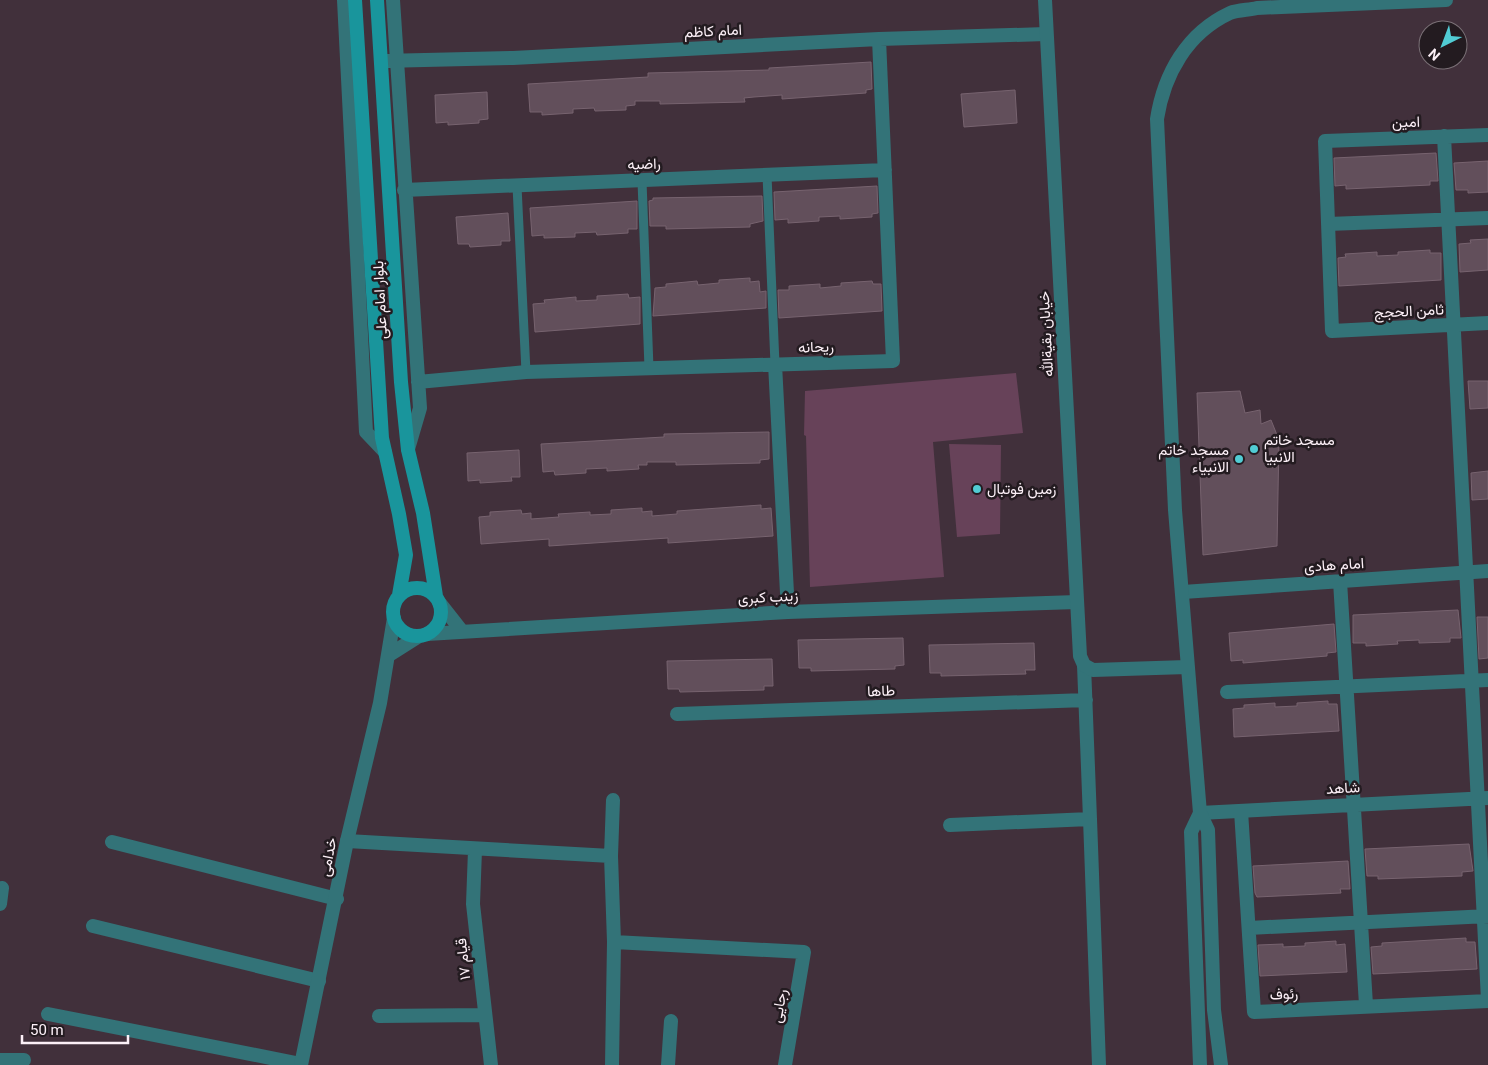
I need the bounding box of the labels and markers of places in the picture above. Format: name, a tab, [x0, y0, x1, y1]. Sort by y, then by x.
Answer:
place label: مسجد خاتم الانبیا	[1264, 431, 1335, 466]
place label: مسجد خاتم الانبیاء	[1158, 441, 1229, 476]
marker: مسجد خاتم الانبیا	[1248, 443, 1260, 455]
marker: مسجد خاتم الانبیاء	[1233, 453, 1245, 465]
place label: زمین فوتبال	[987, 480, 1056, 499]
marker: زمین فوتبال	[971, 483, 983, 495]

